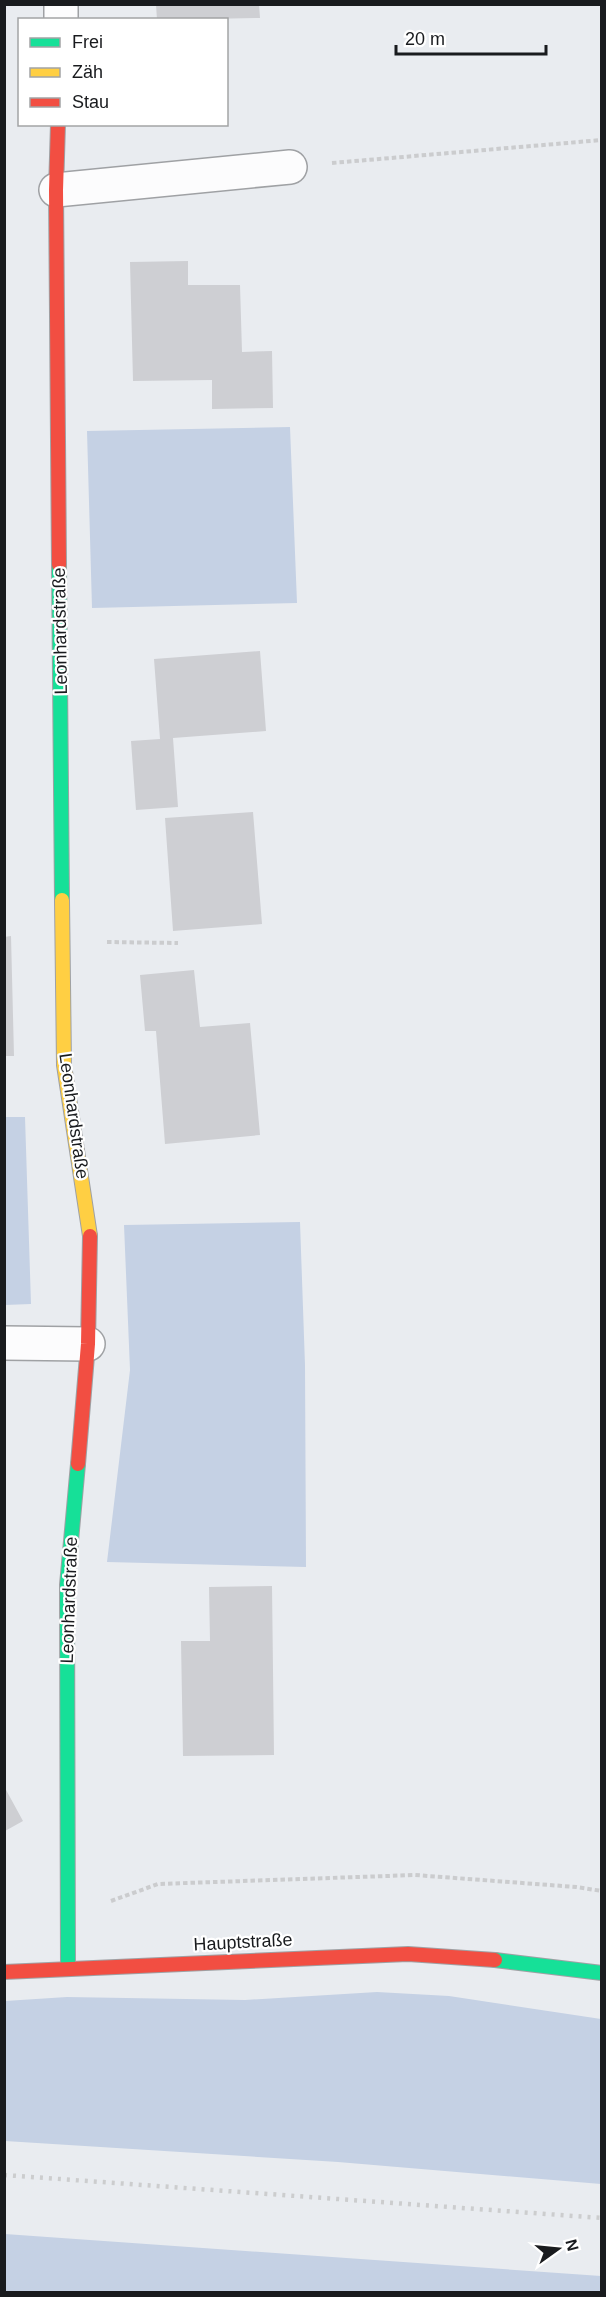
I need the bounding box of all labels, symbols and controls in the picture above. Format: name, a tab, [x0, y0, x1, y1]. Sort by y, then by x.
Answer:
legend	[18, 18, 228, 126]
scale bar	[396, 18, 546, 56]
text: 20 m	[405, 29, 445, 49]
text: Frei	[72, 32, 103, 52]
text: Zäh	[72, 62, 103, 82]
text: Stau	[72, 92, 109, 112]
street label: Leonhardstraße	[49, 567, 71, 695]
street label: Leonhardstraße	[55, 1052, 93, 1180]
street label: Leonhardstraße	[57, 1536, 81, 1664]
street label: Hauptstraße	[193, 1929, 293, 1955]
north arrow	[528, 2219, 588, 2279]
text: N	[562, 2237, 582, 2253]

